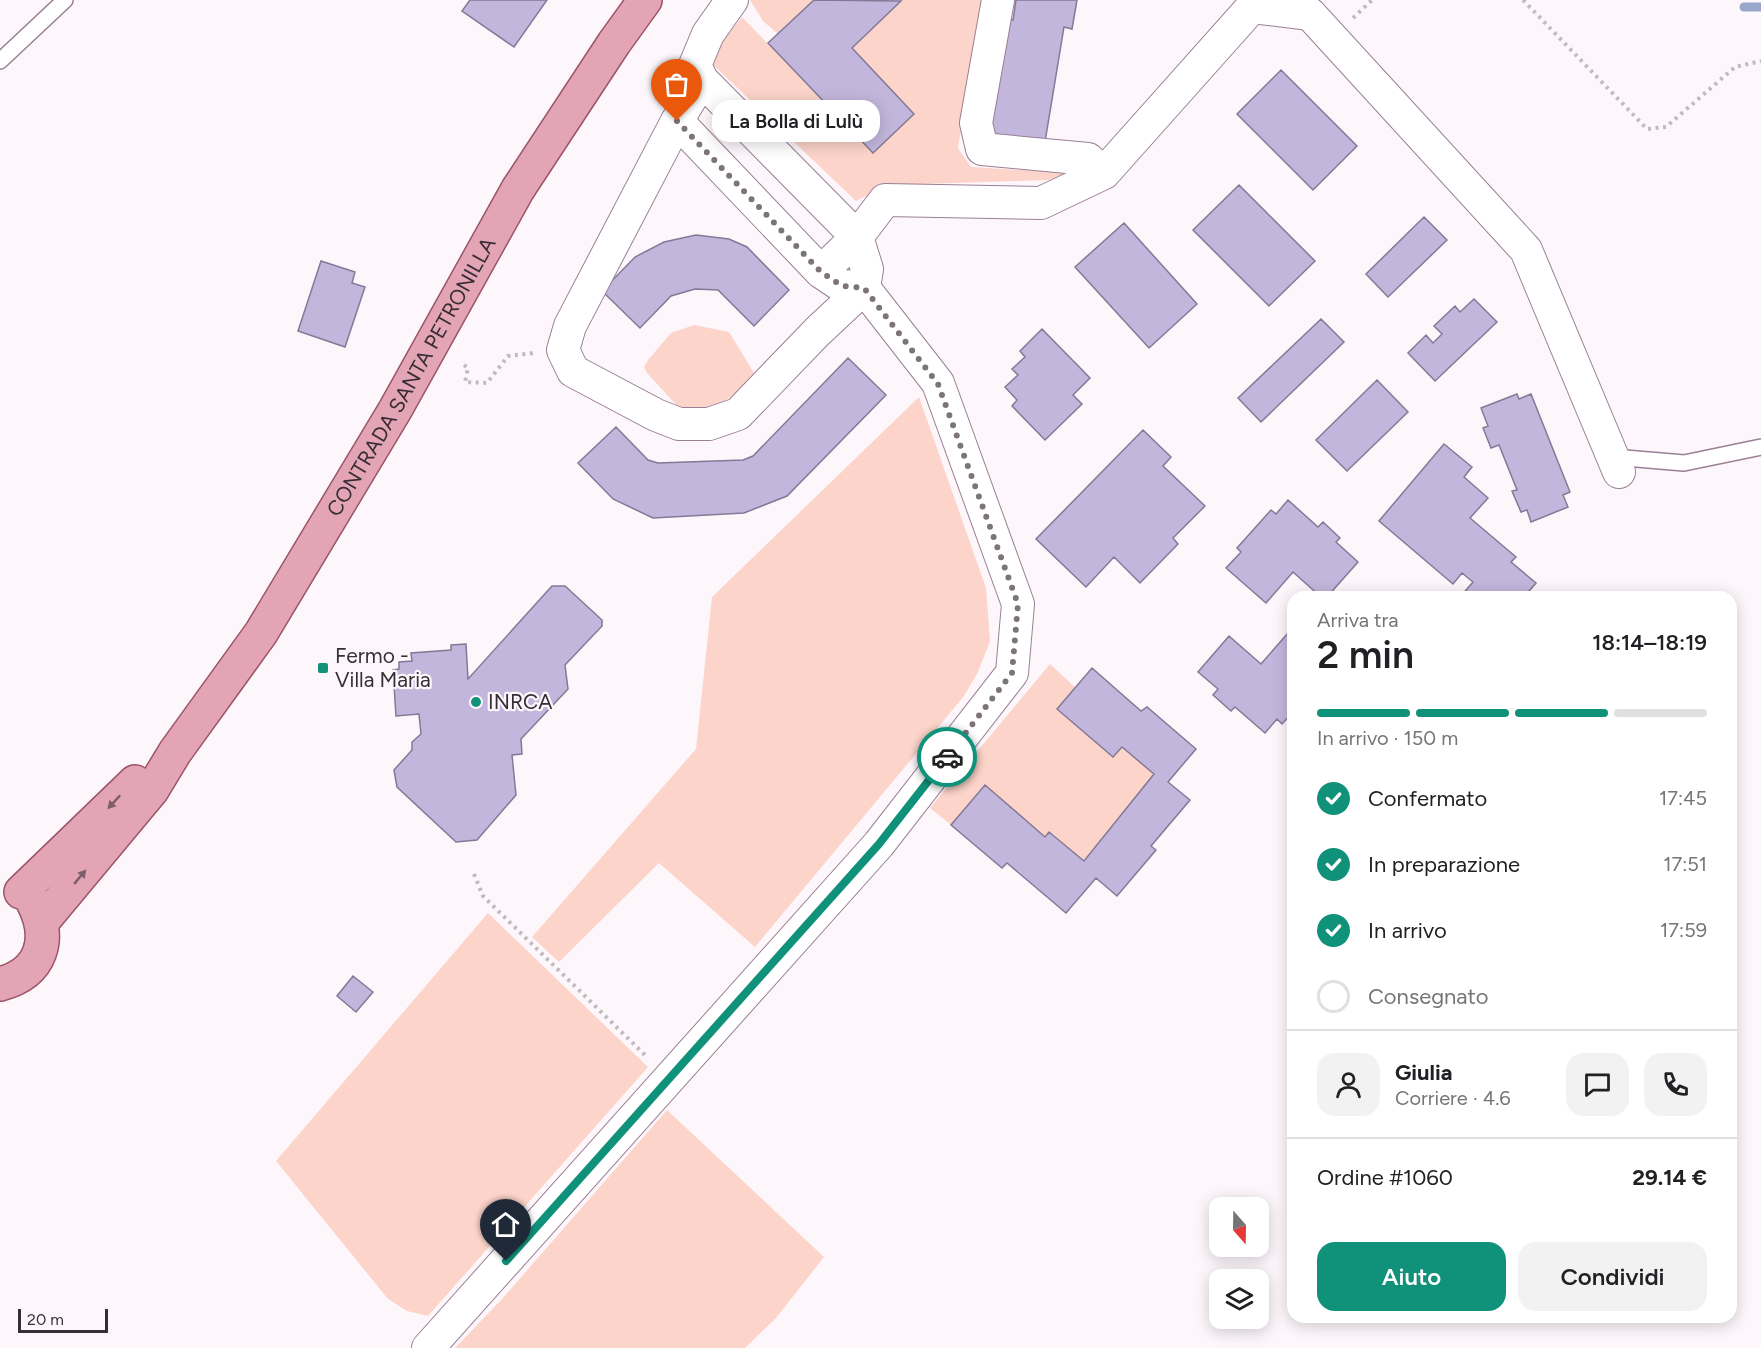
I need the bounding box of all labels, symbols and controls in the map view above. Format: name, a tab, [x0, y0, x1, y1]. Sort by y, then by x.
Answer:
pin	[651, 59, 702, 121]
icon: bag	[660, 68, 693, 101]
callout: La Bolla di Lulù	[713, 100, 881, 142]
text: La Bolla di Lulù	[729, 109, 863, 133]
street label: CONTRADA SANTA PETRONILLA	[321, 233, 501, 521]
text: Arriva tra	[1317, 608, 1399, 632]
text: 18:14–18:19	[1592, 629, 1707, 656]
text: 2 min	[1317, 631, 1414, 678]
place label: Fermo - Villa Maria	[335, 643, 431, 692]
marker: Fermo - Villa Maria	[316, 661, 330, 675]
place label: INRCA	[488, 689, 552, 714]
marker: INRCA	[469, 695, 483, 709]
text: In arrivo · 150 m	[1317, 726, 1458, 750]
courier	[917, 727, 977, 787]
icon: car	[931, 741, 964, 774]
icon: check	[1317, 782, 1350, 815]
text: Confermato	[1368, 785, 1487, 812]
text: 17:45	[1659, 786, 1707, 810]
one-way arrow	[107, 795, 121, 809]
icon: check	[1317, 848, 1350, 881]
text: In preparazione	[1368, 851, 1520, 878]
text: 17:51	[1663, 852, 1707, 876]
one-way arrow	[74, 869, 87, 885]
icon: check	[1317, 914, 1350, 947]
text: In arrivo	[1368, 917, 1447, 944]
text: 17:59	[1660, 918, 1707, 942]
text: Consegnato	[1368, 983, 1489, 1010]
button: person	[1317, 1053, 1380, 1116]
button: chat	[1566, 1053, 1629, 1116]
button: phone	[1644, 1053, 1707, 1116]
text: Giulia	[1395, 1059, 1453, 1086]
text: Corriere · 4.6	[1395, 1086, 1511, 1110]
text: Ordine #1060	[1317, 1164, 1453, 1191]
text: 29.14 €	[1632, 1164, 1707, 1191]
north arrow	[1209, 1197, 1269, 1257]
map controls	[1209, 1197, 1269, 1329]
pin	[480, 1199, 531, 1261]
icon: home	[489, 1208, 522, 1241]
button: Aiuto	[1317, 1242, 1506, 1311]
button: Condividi	[1518, 1242, 1707, 1311]
button: layers	[1209, 1269, 1269, 1329]
scale bar	[18, 1306, 108, 1334]
text: 20 m	[27, 1310, 64, 1329]

